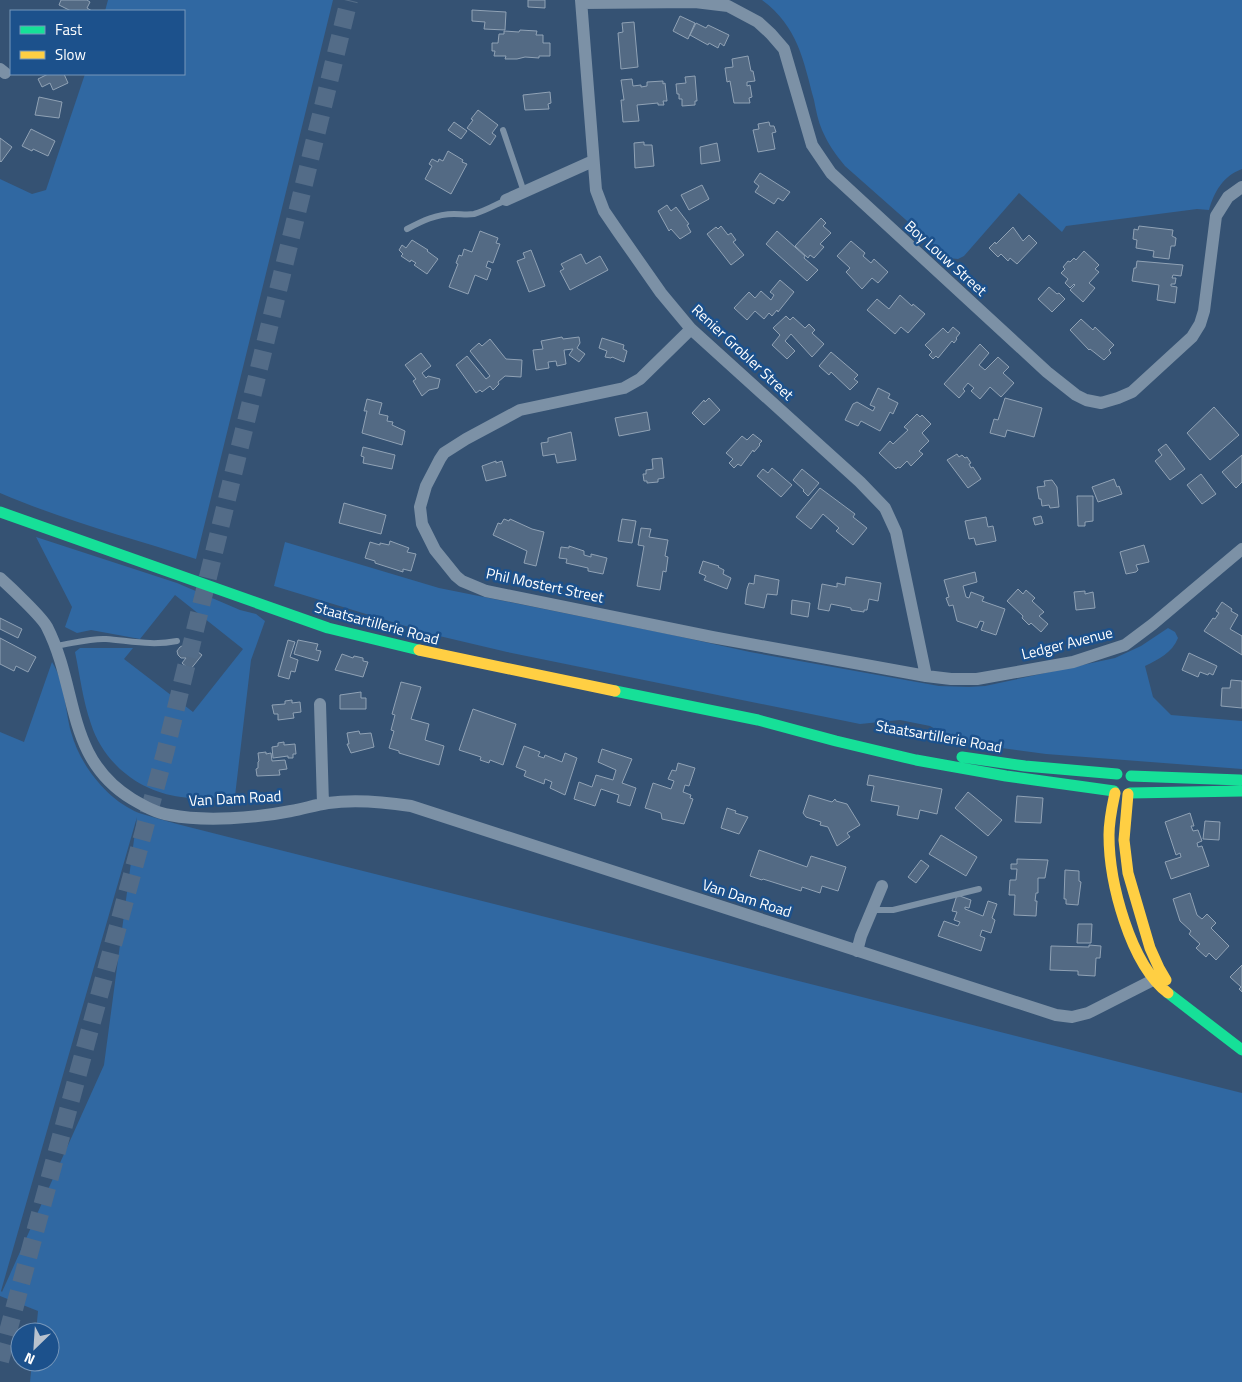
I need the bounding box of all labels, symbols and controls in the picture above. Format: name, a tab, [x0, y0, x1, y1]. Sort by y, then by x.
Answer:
legend	[10, 10, 185, 75]
text: Fast	[55, 18, 83, 41]
text: Slow	[55, 43, 86, 66]
street label: Boy Louw Street	[900, 215, 993, 302]
street label: Renier Grobler Street	[687, 298, 800, 406]
street label: Phil Mostert Street	[484, 561, 607, 609]
street label: Staatsartillerie Road	[312, 595, 442, 651]
street label: Ledger Avenue	[1019, 621, 1115, 665]
street label: Staatsartillerie Road	[874, 714, 1004, 758]
street label: Van Dam Road	[188, 784, 282, 812]
street label: Van Dam Road	[699, 873, 795, 923]
north arrow	[10, 1322, 60, 1372]
text: N	[20, 1348, 38, 1371]

